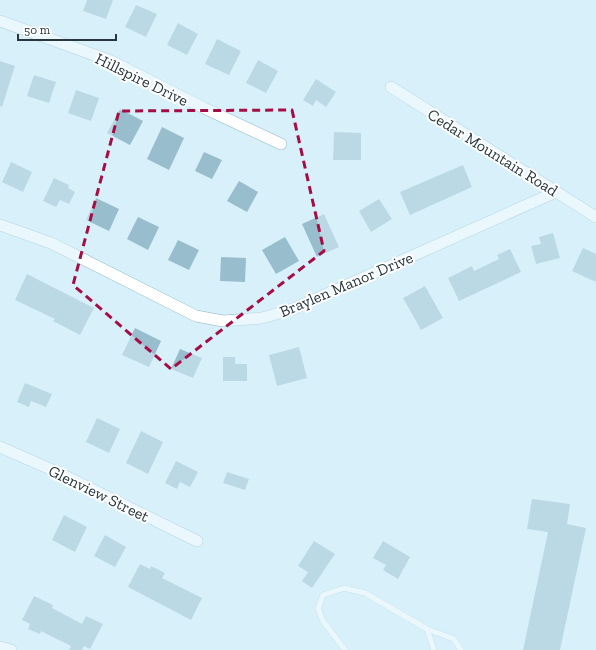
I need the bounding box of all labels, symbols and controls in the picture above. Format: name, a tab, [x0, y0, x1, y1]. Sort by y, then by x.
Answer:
scale bar	[18, 16, 116, 42]
text: 50 m	[24, 23, 51, 37]
street label: Hillspire Drive	[92, 49, 191, 110]
street label: Cedar Mountain Road	[424, 105, 562, 200]
street label: Braylen Manor Drive	[277, 248, 416, 321]
street label: Glenview Street	[45, 461, 152, 526]

